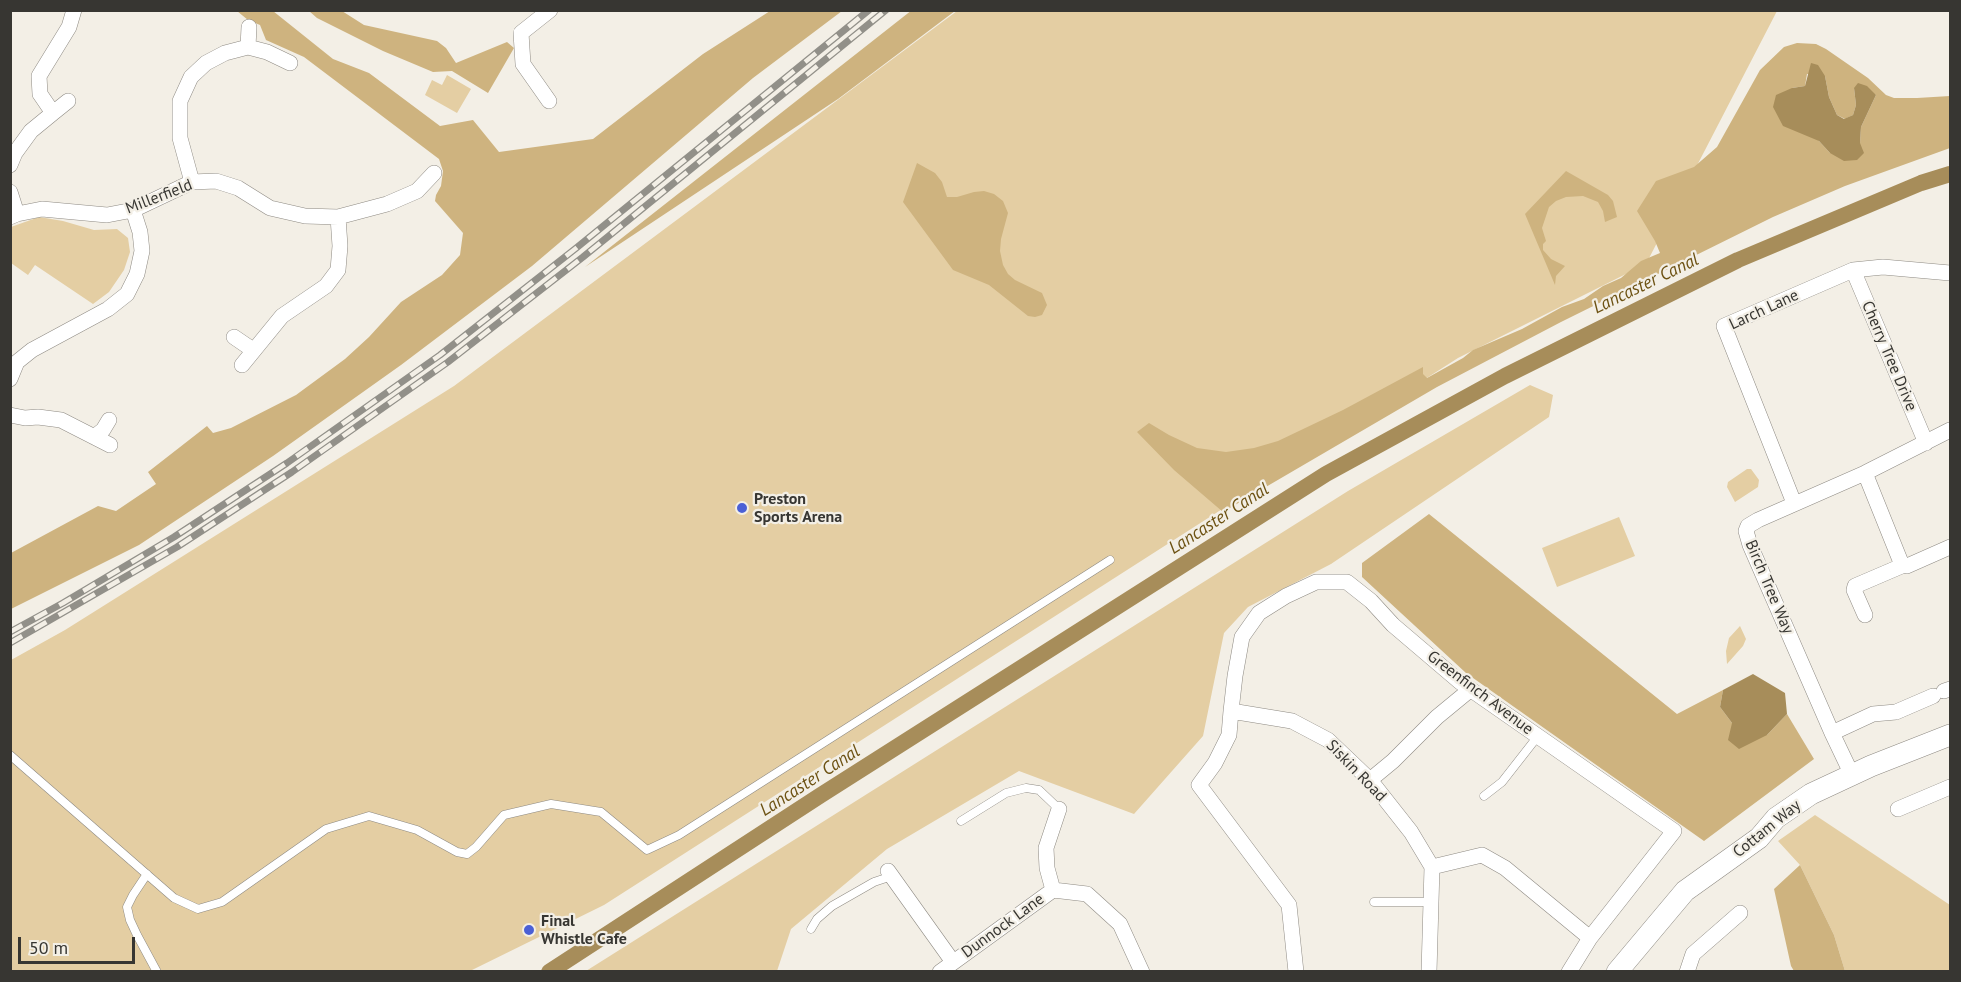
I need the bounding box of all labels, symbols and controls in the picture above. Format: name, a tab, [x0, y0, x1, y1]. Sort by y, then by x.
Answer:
street label: Millerfield	[123, 176, 195, 218]
water label: Lancaster Canal	[1590, 249, 1702, 319]
street label: Larch Lane	[1726, 286, 1802, 334]
street label: Cherry Tree Drive	[1857, 298, 1921, 414]
water label: Lancaster Canal	[1165, 479, 1273, 559]
place label: Preston Sports Arena	[754, 489, 842, 527]
marker: Preston Sports Arena	[735, 501, 749, 515]
street label: Birch Tree Way	[1741, 537, 1797, 637]
street label: Greenfinch Avenue	[1423, 647, 1537, 739]
street label: Siskin Road	[1322, 736, 1390, 806]
water label: Lancaster Canal	[756, 741, 864, 821]
street label: Cottam Way	[1729, 796, 1805, 862]
street label: Dunnock Lane	[958, 890, 1048, 962]
place label: Final Whistle Cafe	[541, 911, 627, 949]
marker: Final Whistle Cafe	[522, 923, 536, 937]
scale bar	[21, 925, 138, 963]
text: 50 m	[29, 936, 68, 959]

